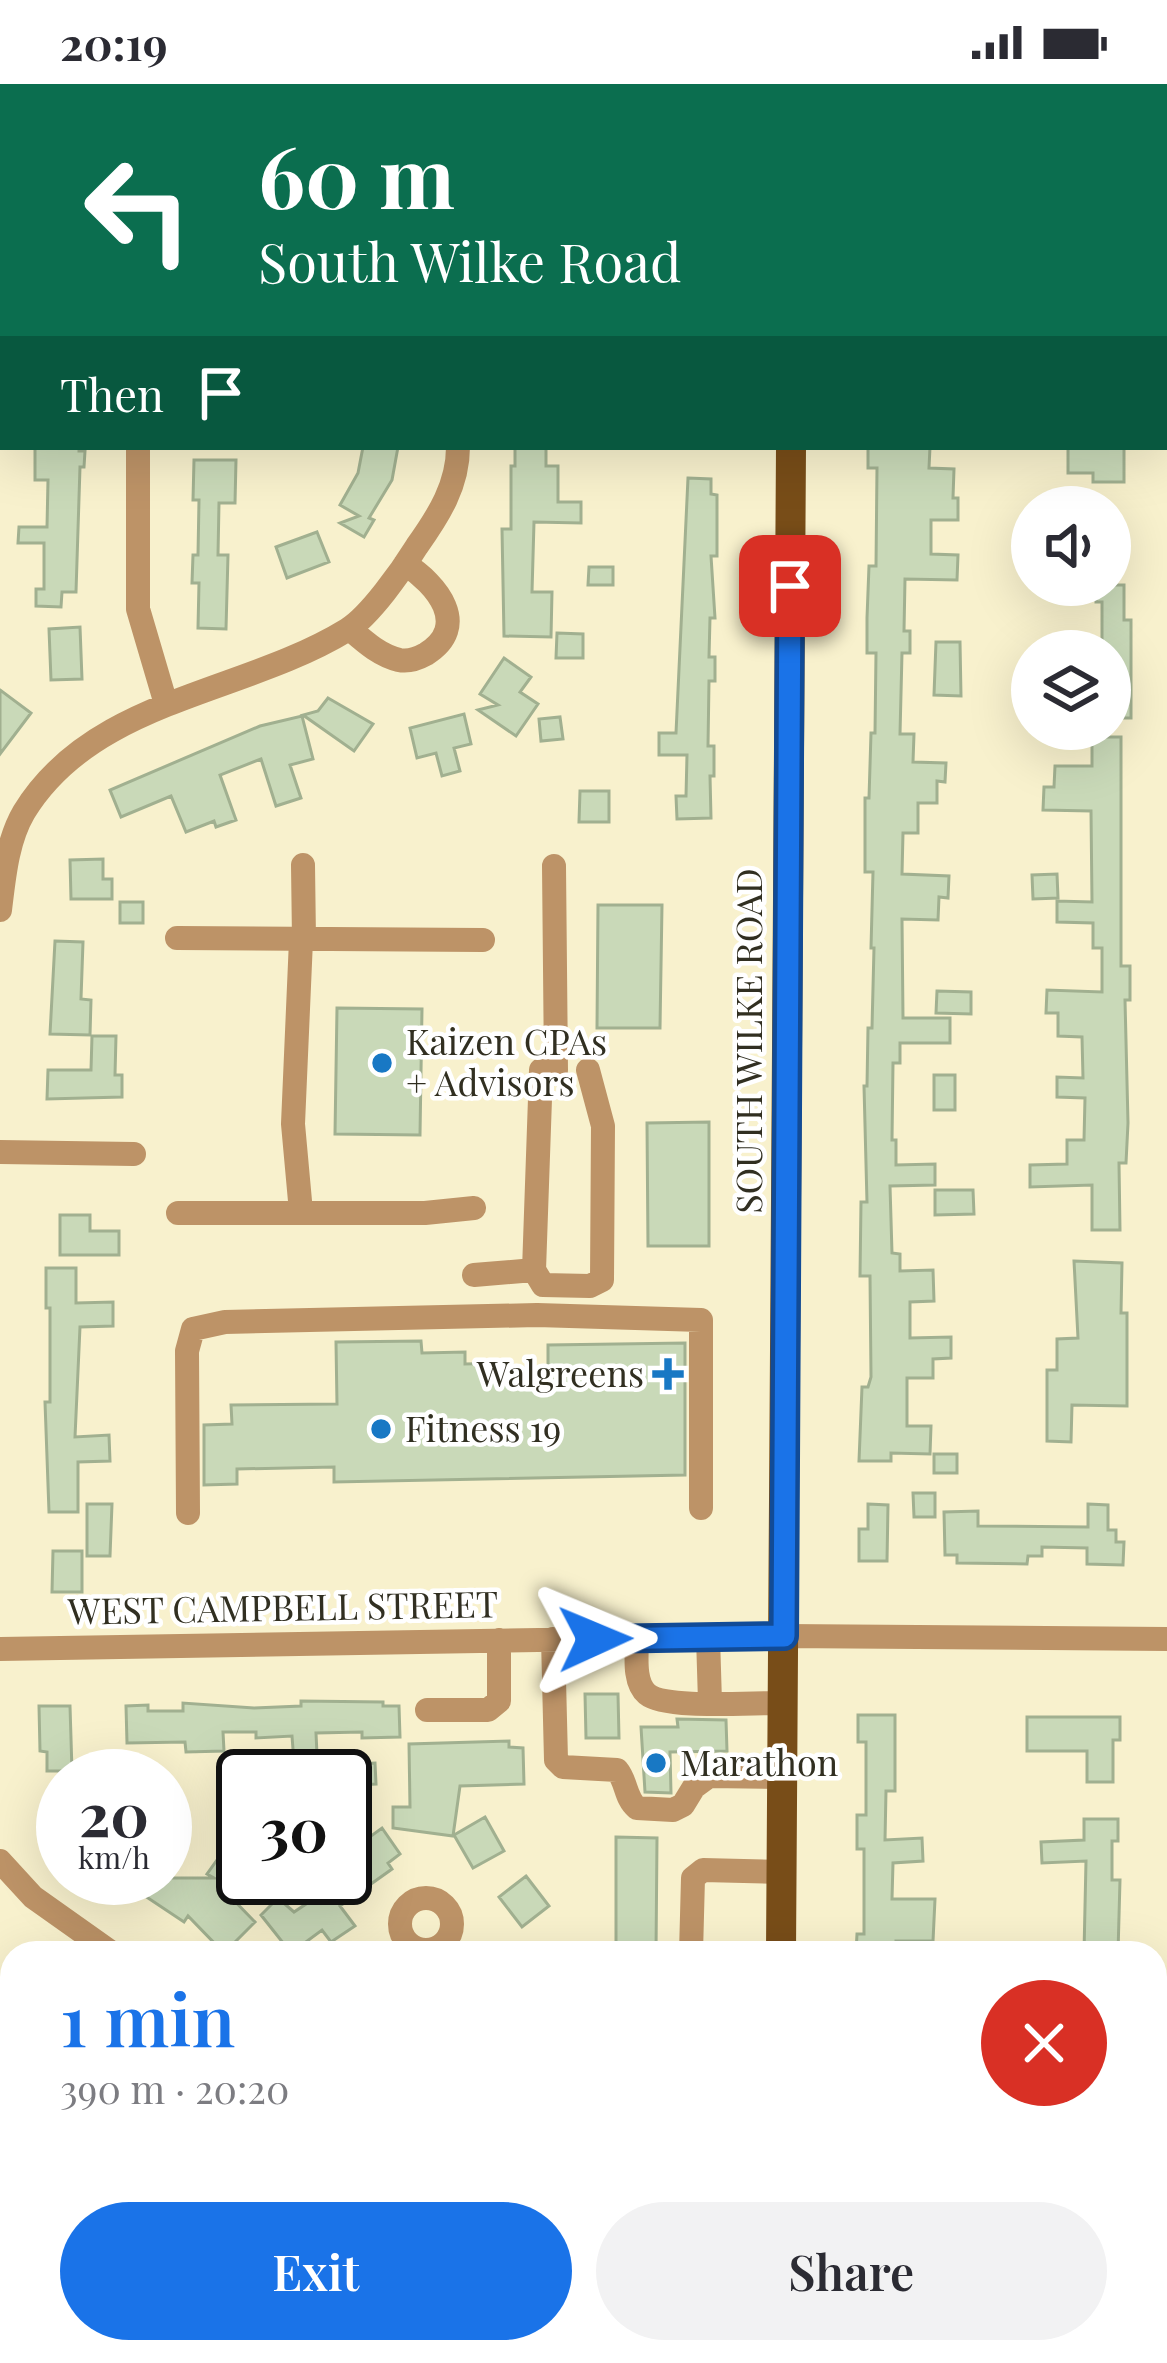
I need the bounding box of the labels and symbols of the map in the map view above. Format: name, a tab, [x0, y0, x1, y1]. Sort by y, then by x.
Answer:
pin	[739, 535, 841, 637]
street label: SOUTH WILKE ROAD	[723, 868, 771, 1214]
place label: Kaizen CPAs + Advisors	[406, 1016, 607, 1105]
marker: Kaizen CPAs + Advisors	[369, 1050, 395, 1076]
place label: Walgreens	[476, 1348, 644, 1396]
marker: Walgreens	[655, 1361, 681, 1387]
place label: Fitness 19	[405, 1403, 561, 1451]
marker: Fitness 19	[368, 1416, 394, 1442]
position arrow	[532, 1576, 658, 1702]
street label: WEST CAMPBELL STREET	[66, 1578, 498, 1634]
place label: Marathon	[680, 1737, 838, 1785]
speed limit sign: 30	[216, 1749, 372, 1905]
marker: Marathon	[643, 1750, 669, 1776]

